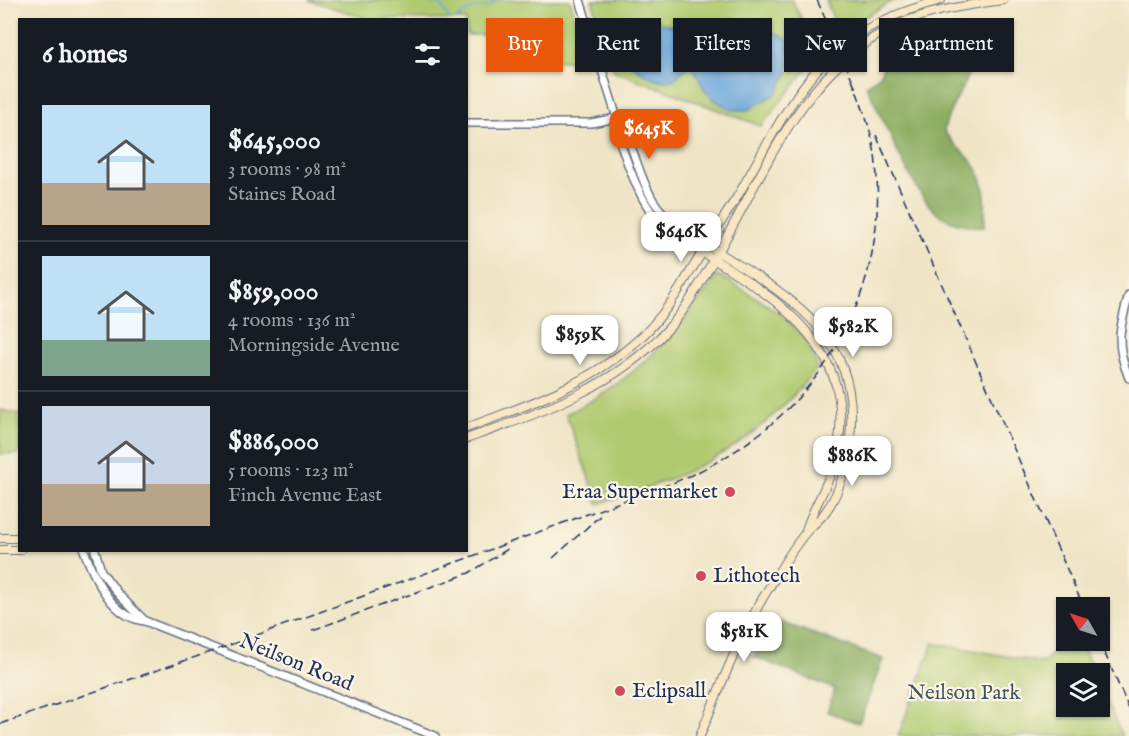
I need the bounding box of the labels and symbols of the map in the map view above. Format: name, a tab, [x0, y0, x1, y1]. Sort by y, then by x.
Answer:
pin: $645K	[607, 109, 691, 160]
pin: $646K	[639, 212, 723, 263]
pin: $582K	[811, 307, 895, 358]
pin: $859K	[538, 315, 622, 366]
pin: $886K	[810, 436, 894, 487]
place label: Eraa Supermarket	[562, 479, 718, 506]
marker: Eraa Supermarket	[723, 485, 737, 499]
place label: Lithotech	[713, 563, 800, 590]
marker: Lithotech	[694, 569, 708, 583]
north arrow	[1056, 597, 1110, 651]
pin: $581K	[702, 612, 786, 663]
street label: Neilson Road	[235, 628, 358, 698]
place label: Eclipsall	[632, 678, 706, 705]
park label: Neilson Park	[908, 680, 1021, 707]
marker: Eclipsall	[613, 684, 627, 698]

